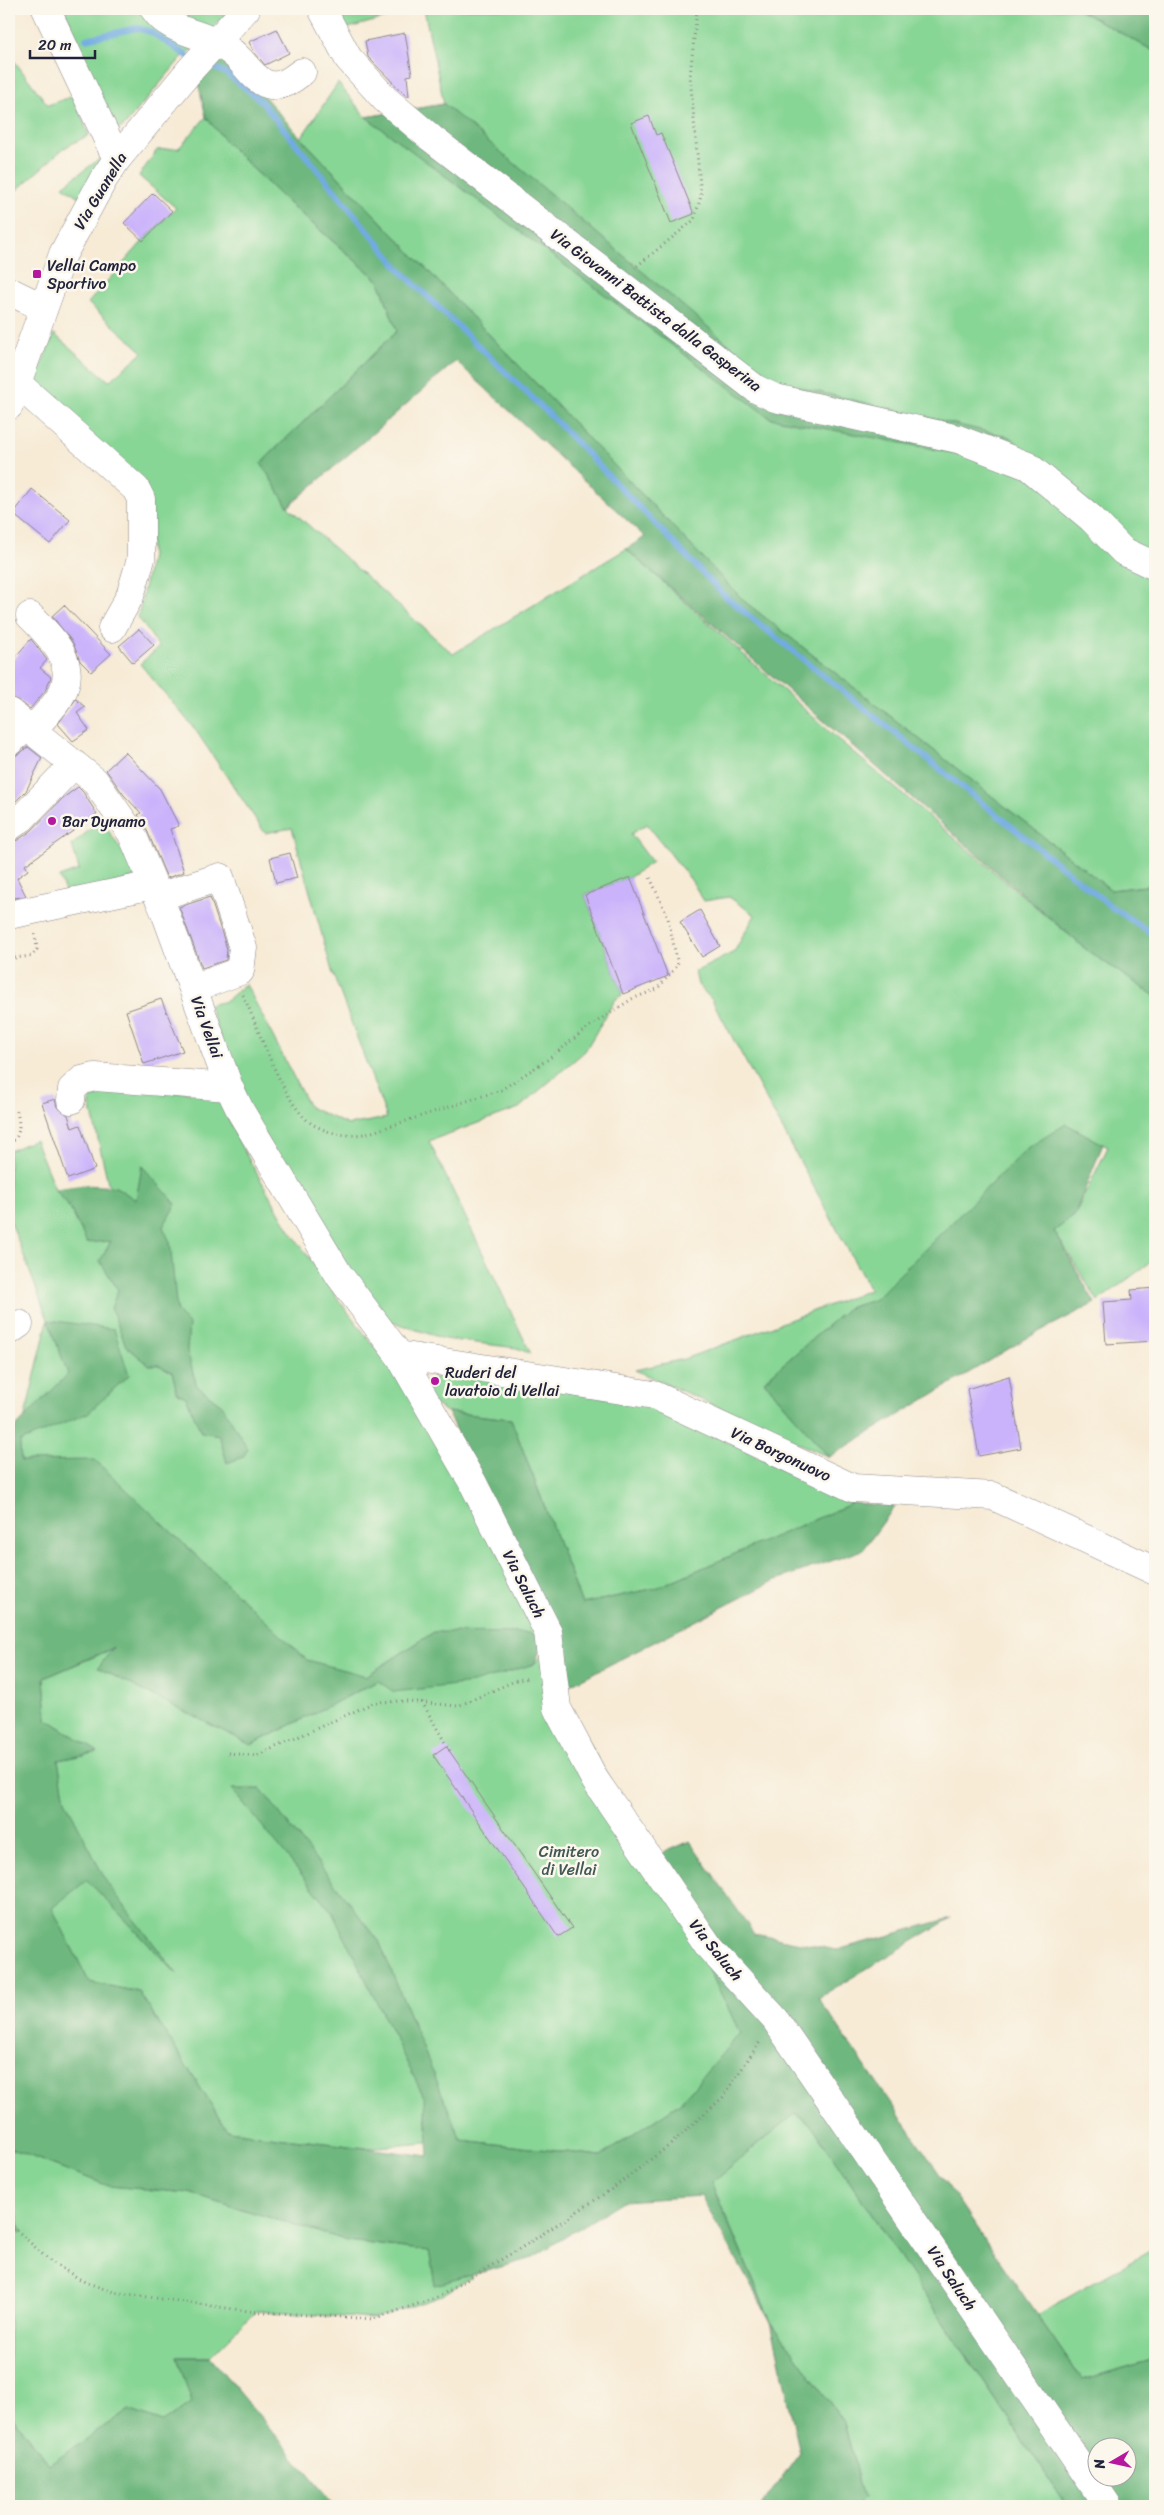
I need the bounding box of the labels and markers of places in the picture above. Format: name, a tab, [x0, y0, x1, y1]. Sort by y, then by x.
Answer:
place label: Vellai Campo Sportivo	[47, 251, 136, 298]
marker: Vellai Campo Sportivo	[31, 268, 43, 280]
place label: Bar Dynamo	[62, 807, 146, 836]
marker: Bar Dynamo	[46, 815, 58, 827]
place label: Ruderi del lavatoio di Vellai	[445, 1358, 560, 1405]
marker: Ruderi del lavatoio di Vellai	[429, 1375, 441, 1387]

